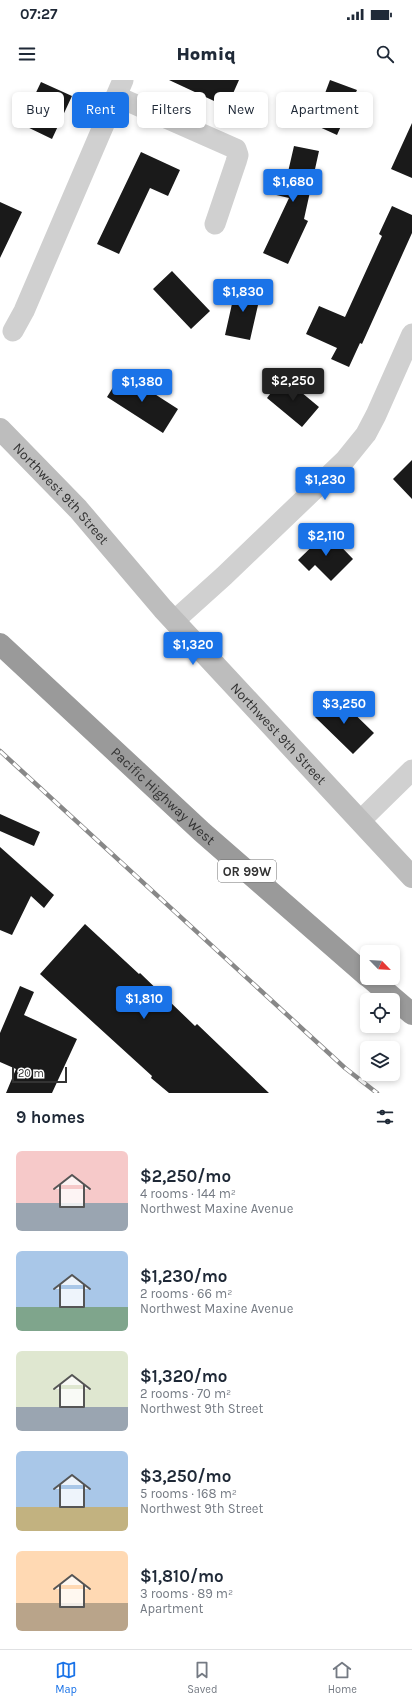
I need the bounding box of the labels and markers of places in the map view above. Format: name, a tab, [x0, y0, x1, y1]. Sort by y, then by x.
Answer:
pin: $1,680	[260, 169, 326, 203]
pin: $1,830	[210, 279, 276, 313]
pin: $2,250	[260, 368, 326, 402]
pin: $1,380	[109, 369, 175, 403]
pin: $1,230	[292, 467, 358, 501]
pin: $2,110	[293, 523, 359, 557]
pin: $1,320	[160, 632, 226, 666]
pin: $3,250	[311, 691, 377, 725]
pin: $1,810	[111, 986, 177, 1020]

